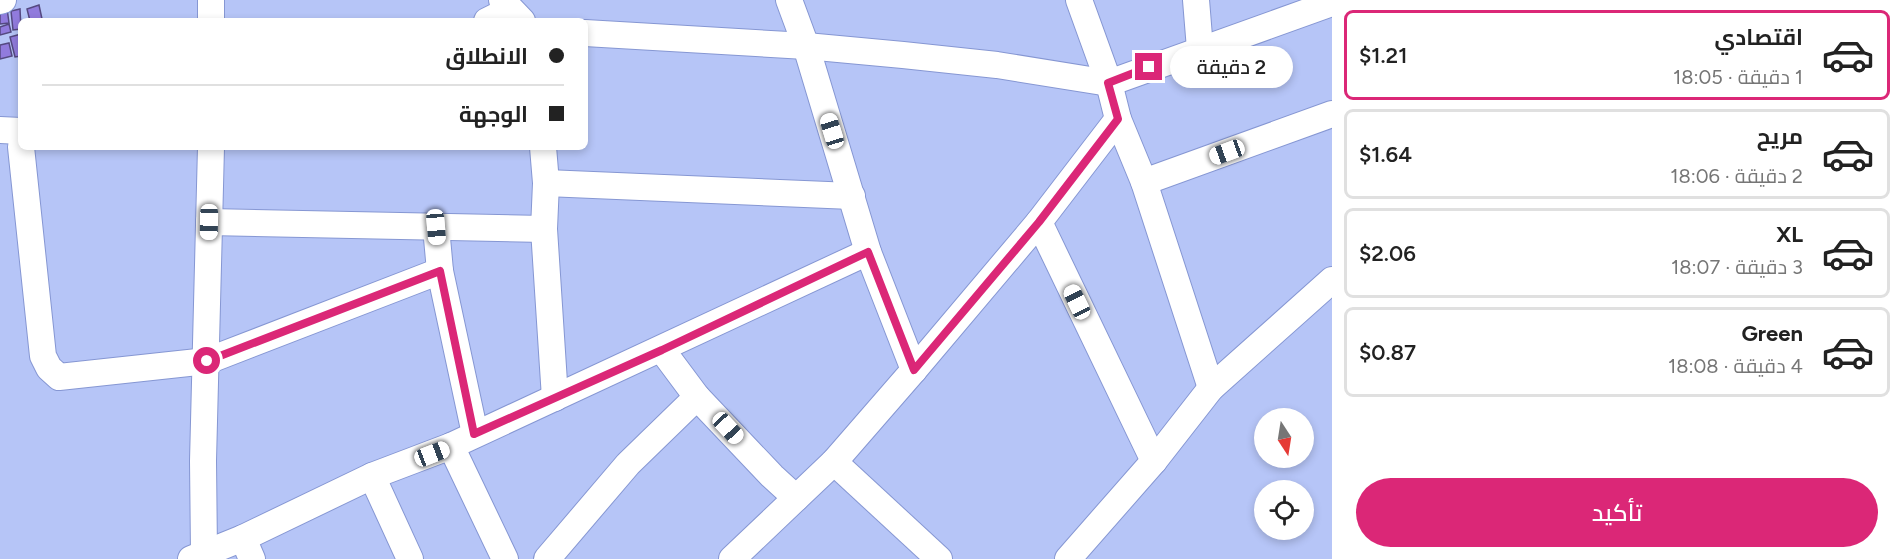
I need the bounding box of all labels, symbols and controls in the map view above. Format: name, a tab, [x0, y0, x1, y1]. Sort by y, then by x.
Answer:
text: اقتصادي	[1714, 24, 1803, 51]
icon: car	[1821, 28, 1875, 82]
text: $1.21	[1359, 42, 1407, 69]
text: الانطلاق	[445, 43, 528, 70]
callout: 2 دقيقة	[1170, 46, 1293, 88]
route end	[1135, 53, 1162, 80]
text: 2 دقيقة	[1197, 55, 1266, 79]
text: 1 دقيقة · 18:05	[1673, 65, 1803, 89]
text: الوجهة	[459, 101, 528, 128]
car	[818, 111, 846, 151]
text: مريح	[1757, 123, 1803, 150]
icon: car	[1821, 127, 1875, 181]
car	[1207, 137, 1247, 167]
text: $1.64	[1359, 141, 1412, 168]
text: 2 دقيقة · 18:06	[1670, 164, 1803, 188]
car	[200, 204, 218, 240]
car	[425, 208, 447, 246]
text: XL	[1776, 221, 1803, 248]
icon: car	[1821, 226, 1875, 280]
text: $2.06	[1359, 240, 1416, 267]
text: 3 دقيقة · 18:07	[1671, 255, 1803, 279]
car	[1061, 282, 1093, 322]
text: Green	[1741, 320, 1803, 347]
icon: car	[1821, 325, 1875, 379]
text: $0.87	[1359, 339, 1416, 366]
route start	[193, 347, 220, 374]
text: 4 دقيقة · 18:08	[1668, 354, 1803, 378]
north arrow	[1254, 408, 1314, 468]
map controls	[1254, 408, 1314, 540]
car	[709, 409, 747, 447]
car	[412, 439, 452, 469]
button: تأكيد	[1356, 478, 1878, 547]
button: locate	[1254, 480, 1314, 540]

